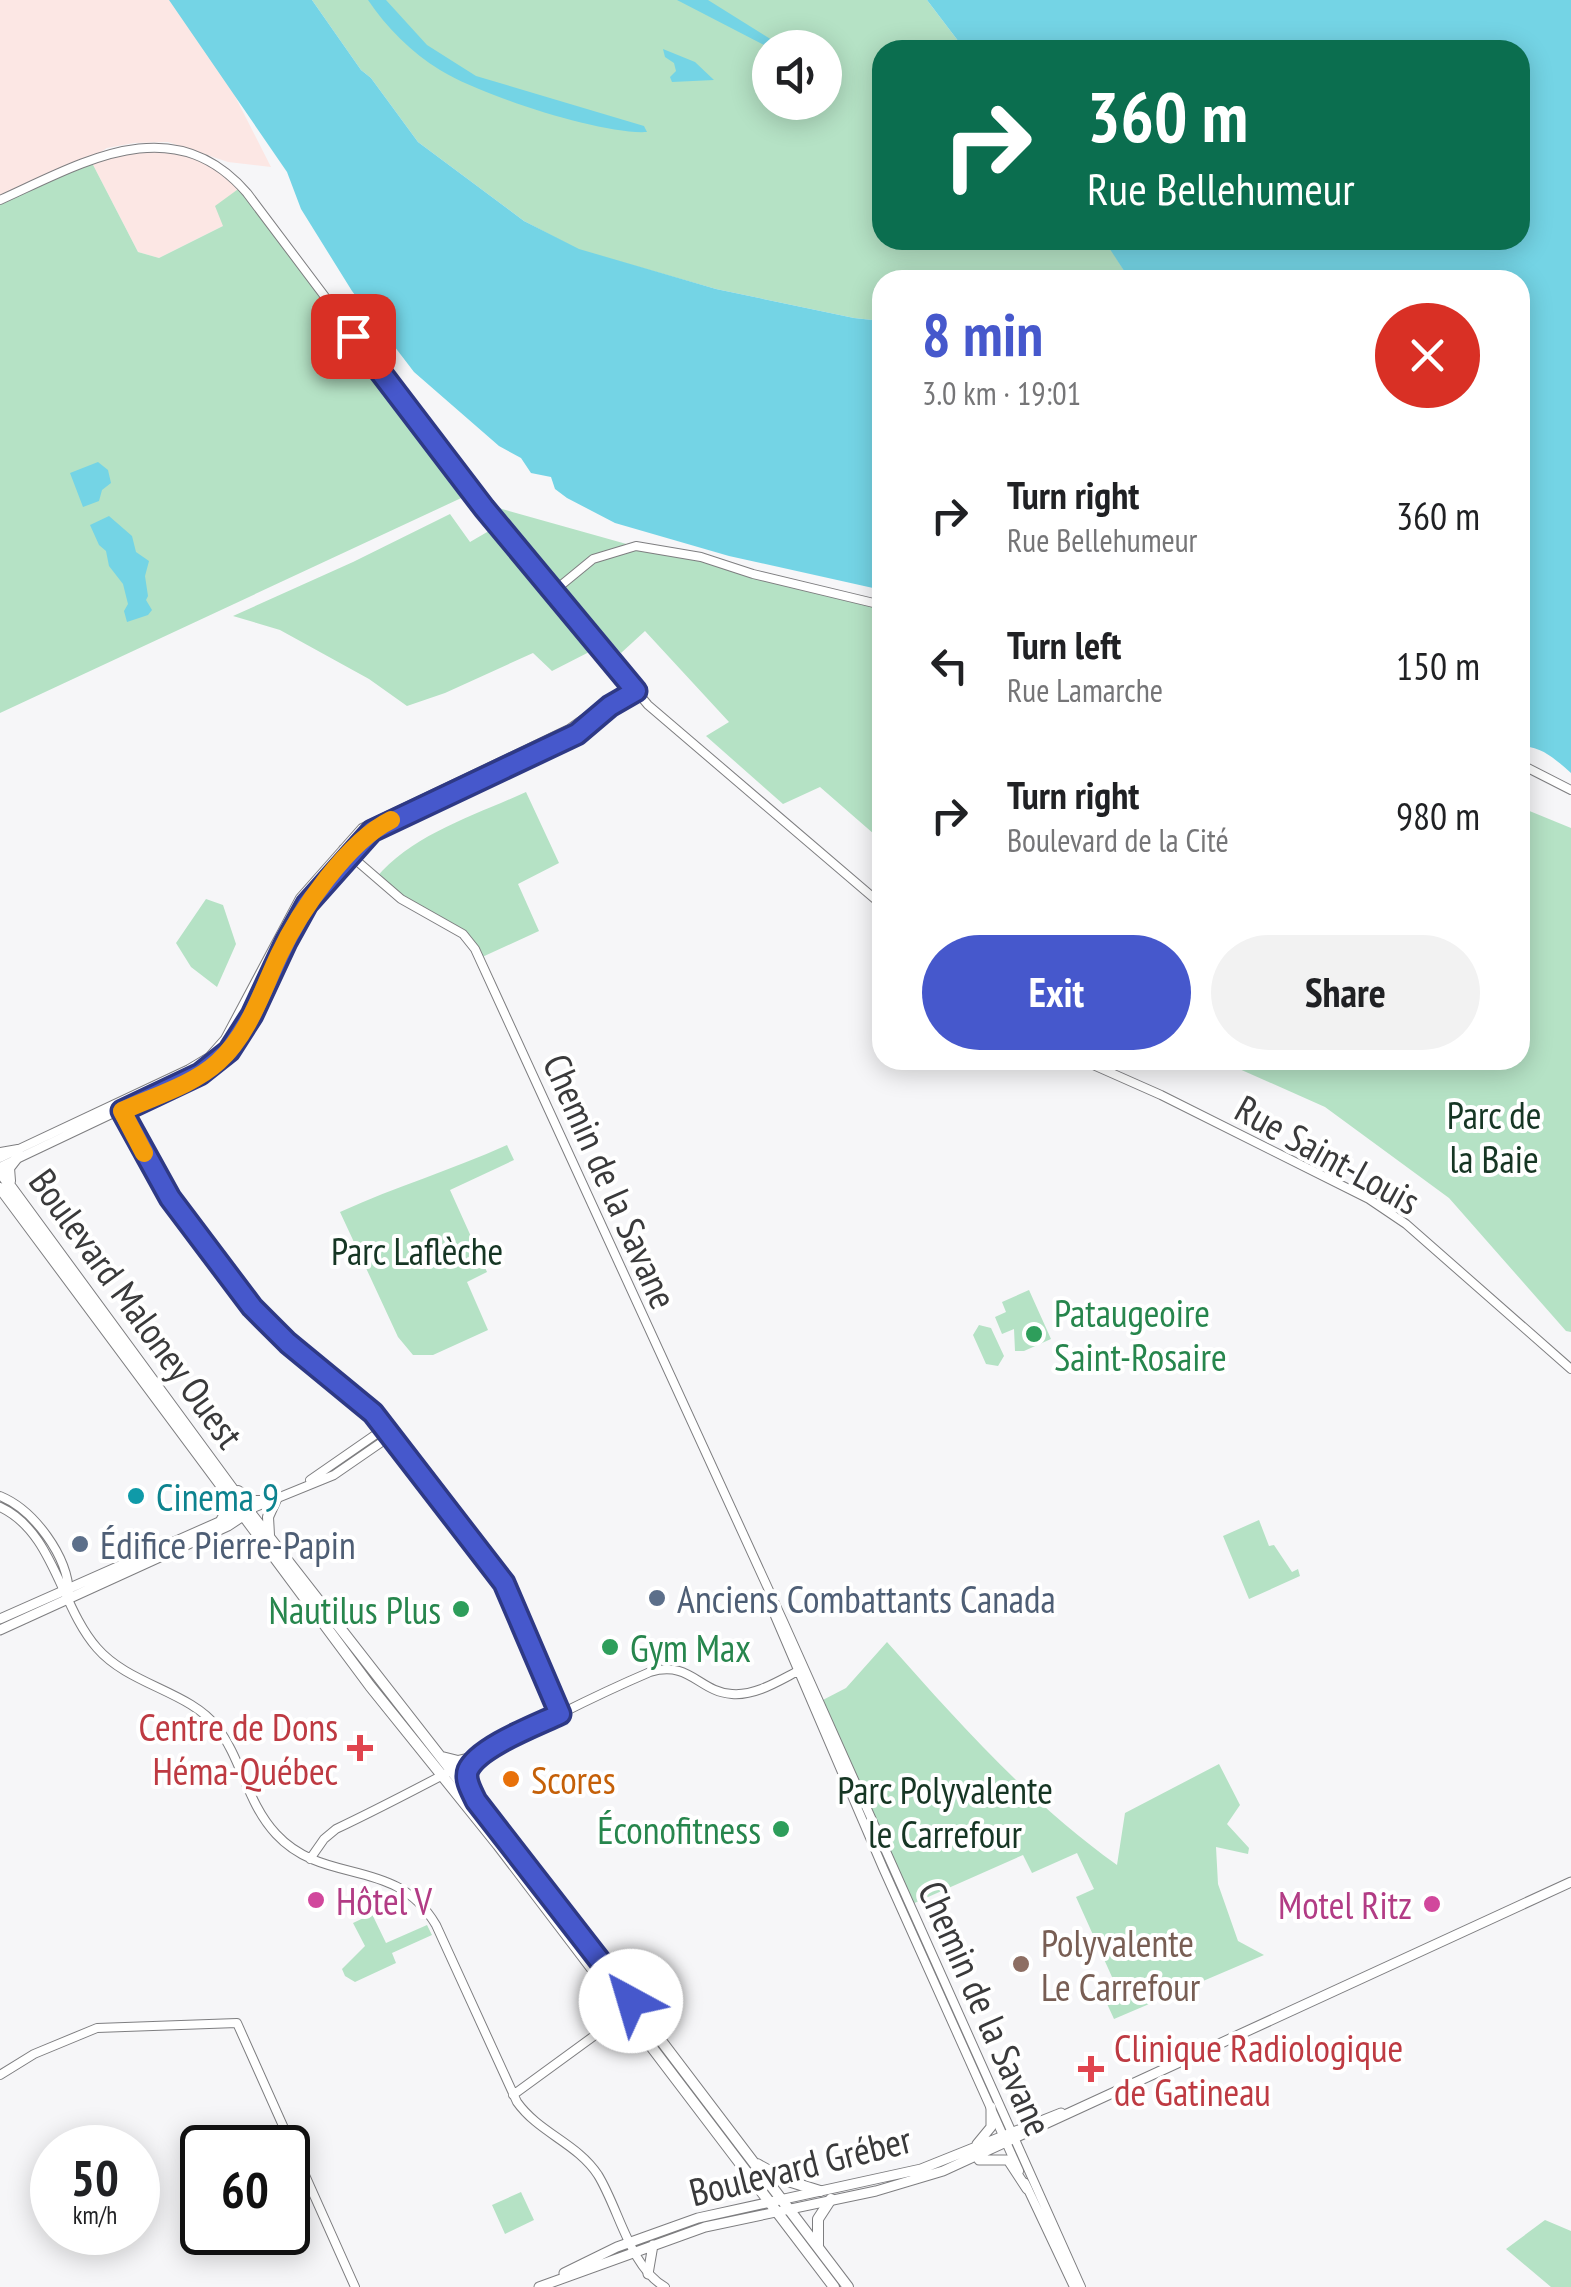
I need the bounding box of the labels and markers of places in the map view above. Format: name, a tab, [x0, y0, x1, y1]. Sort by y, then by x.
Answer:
pin	[311, 294, 396, 379]
place label: Pataugeoire Saint-Rosaire	[1054, 1288, 1227, 1381]
marker: Pataugeoire Saint-Rosaire	[1023, 1323, 1045, 1345]
place label: Cinema 9	[156, 1472, 279, 1521]
marker: Cinema 9	[125, 1485, 147, 1507]
place label: Édifice Pierre-Papin	[100, 1520, 356, 1569]
marker: Édifice Pierre-Papin	[69, 1533, 91, 1555]
place label: Anciens Combattants Canada	[677, 1574, 1056, 1623]
place label: Nautilus Plus	[269, 1585, 441, 1634]
marker: Anciens Combattants Canada	[646, 1587, 668, 1609]
marker: Nautilus Plus	[450, 1598, 472, 1620]
place label: Gym Max	[630, 1623, 751, 1672]
marker: Gym Max	[599, 1636, 621, 1658]
place label: Centre de Dons Héma-Québec	[139, 1702, 338, 1795]
marker: Centre de Dons Héma-Québec	[347, 1735, 373, 1761]
place label: Scores	[531, 1755, 616, 1804]
marker: Scores	[500, 1768, 522, 1790]
place label: Éconofitness	[597, 1805, 761, 1854]
marker: Éconofitness	[770, 1818, 792, 1840]
place label: Hôtel V	[336, 1876, 433, 1925]
place label: Motel Ritz	[1278, 1880, 1412, 1929]
marker: Hôtel V	[305, 1889, 327, 1911]
marker: Motel Ritz	[1421, 1893, 1443, 1915]
place label: Polyvalente Le Carrefour	[1041, 1918, 1201, 2011]
marker: Polyvalente Le Carrefour	[1010, 1953, 1032, 1975]
place label: Clinique Radiologique de Gatineau	[1114, 2023, 1403, 2116]
marker: Clinique Radiologique de Gatineau	[1078, 2056, 1104, 2082]

